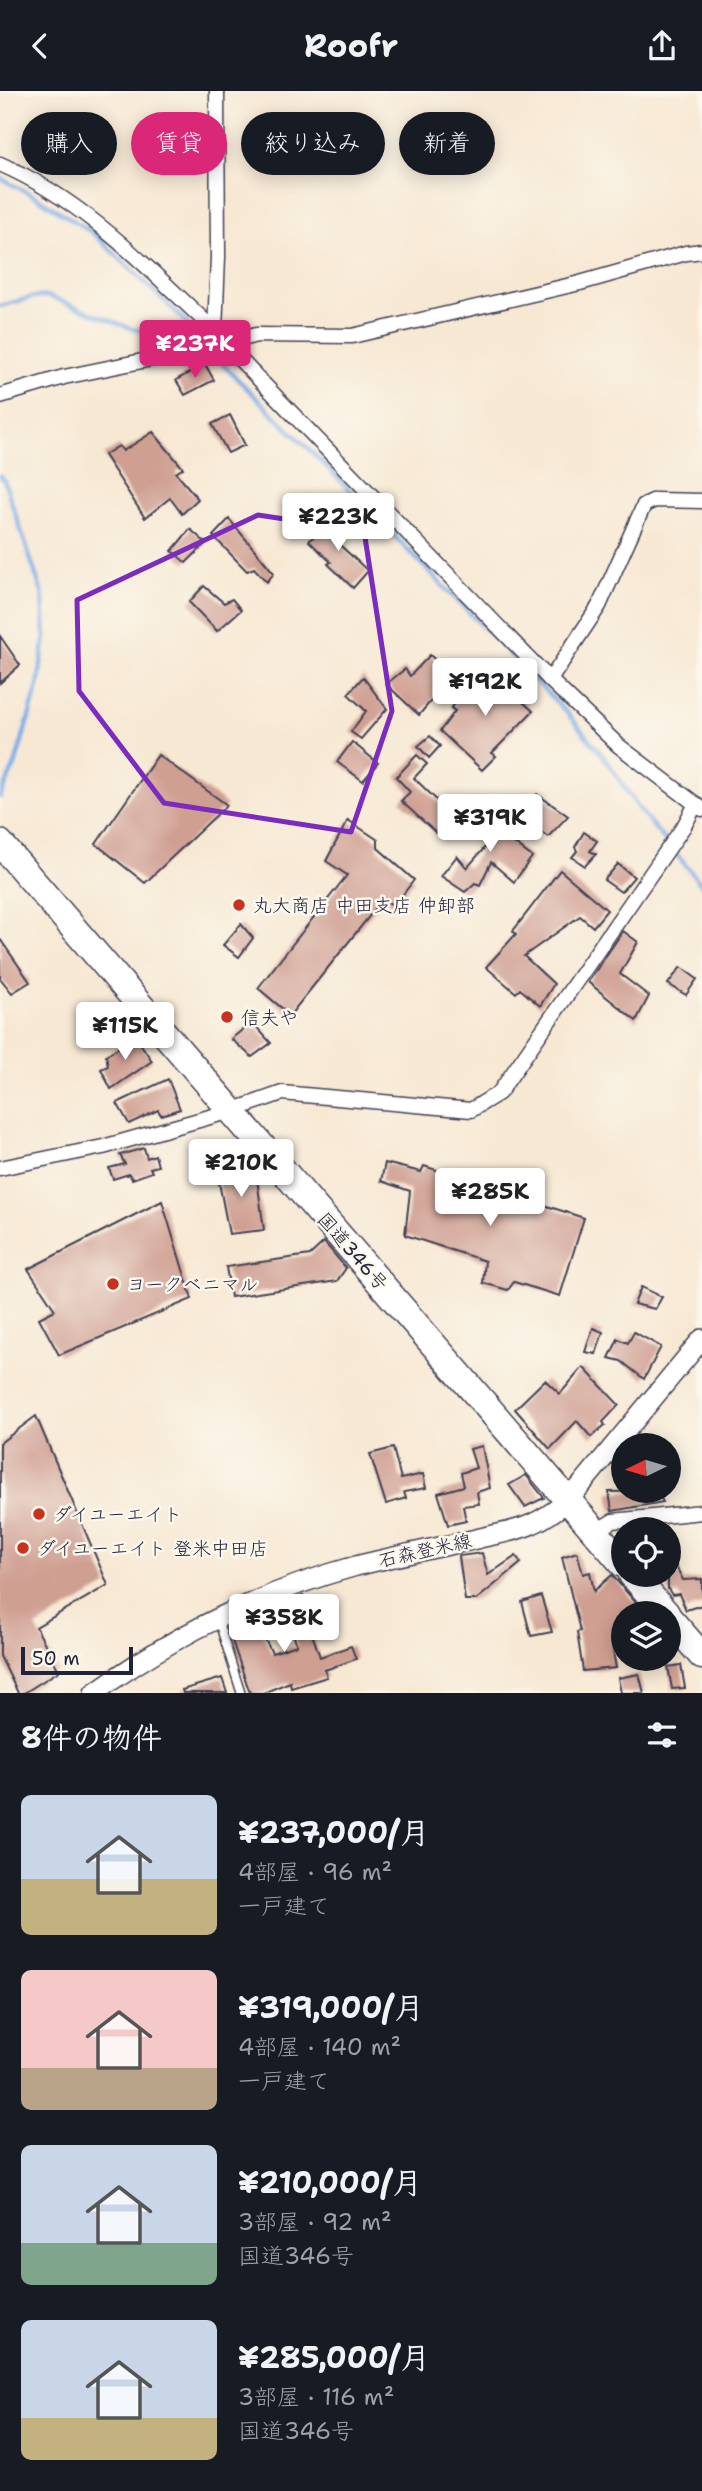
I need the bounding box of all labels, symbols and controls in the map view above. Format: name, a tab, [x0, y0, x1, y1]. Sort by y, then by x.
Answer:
text: Roofr	[304, 24, 398, 67]
icon: back	[21, 27, 59, 65]
icon: share	[643, 27, 681, 65]
chip: 購入	[21, 112, 117, 175]
chip: 賃貸	[131, 112, 227, 175]
chip: 絞り込み	[241, 112, 385, 175]
chip: 新着	[399, 112, 495, 175]
pin: ¥237K	[146, 321, 244, 380]
text: ¥237K	[156, 328, 234, 358]
pin: ¥223K	[289, 493, 387, 553]
text: ¥223K	[298, 501, 378, 531]
pin: ¥192K	[436, 659, 534, 718]
text: ¥192K	[448, 666, 522, 696]
pin: ¥319K	[441, 795, 539, 854]
text: ¥319K	[454, 802, 526, 832]
place label: 丸大商店 中田支店 仲卸部	[253, 893, 475, 918]
marker: 丸大商店 中田支店 仲卸部	[231, 897, 247, 913]
pin: ¥115K	[76, 1003, 174, 1062]
place label: 信夫や	[241, 1005, 298, 1030]
marker: 信夫や	[219, 1009, 235, 1025]
text: ¥115K	[92, 1010, 158, 1040]
pin: ¥210K	[192, 1139, 290, 1199]
text: ¥210K	[205, 1147, 277, 1177]
pin: ¥285K	[441, 1169, 539, 1228]
text: ¥285K	[451, 1176, 529, 1206]
street label: 国道346号	[312, 1207, 393, 1296]
place label: ヨークベニマル	[127, 1272, 258, 1297]
marker: ヨークベニマル	[105, 1276, 121, 1292]
north arrow	[611, 1433, 681, 1503]
map controls	[611, 1433, 681, 1671]
place label: ダイユーエイト	[53, 1502, 183, 1527]
marker: ダイユーエイト	[31, 1506, 47, 1522]
button: locate	[611, 1517, 681, 1587]
street label: 石森登米線	[376, 1528, 474, 1573]
place label: ダイユーエイト 登米中田店	[37, 1536, 268, 1561]
marker: ダイユーエイト 登米中田店	[15, 1540, 31, 1556]
pin: ¥358K	[235, 1595, 333, 1654]
button: layers	[611, 1601, 681, 1671]
text: ¥358K	[245, 1602, 323, 1632]
scale bar	[21, 1644, 133, 1676]
text: 50 m	[32, 1646, 80, 1671]
icon: filters	[643, 1716, 681, 1754]
text: 8件の物件	[21, 1717, 162, 1758]
text: ¥237,000/月	[238, 1812, 429, 1853]
icon: home	[77, 1823, 161, 1907]
text: 4部屋 · 96 m²	[238, 1857, 392, 1887]
text: 一戸建て	[238, 1891, 330, 1921]
text: ¥319,000/月	[238, 1987, 424, 2028]
icon: home	[77, 1998, 161, 2082]
text: 4部屋 · 140 m²	[238, 2032, 401, 2062]
text: 一戸建て	[238, 2066, 330, 2096]
text: ¥210,000/月	[238, 2162, 422, 2203]
icon: home	[77, 2173, 161, 2257]
text: 3部屋 · 92 m²	[238, 2207, 392, 2237]
text: 国道346号	[238, 2241, 354, 2271]
text: ¥285,000/月	[238, 2337, 430, 2378]
icon: home	[77, 2348, 161, 2432]
text: 3部屋 · 116 m²	[238, 2382, 394, 2412]
text: 国道346号	[238, 2416, 354, 2446]

